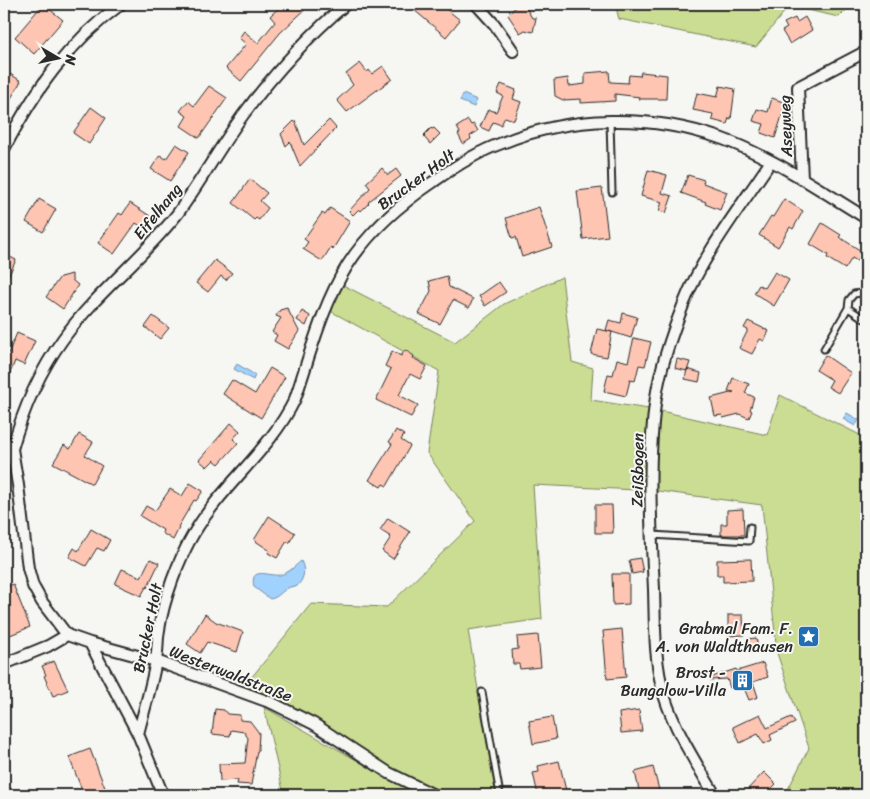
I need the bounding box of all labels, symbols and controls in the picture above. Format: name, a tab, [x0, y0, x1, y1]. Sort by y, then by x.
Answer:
north arrow	[32, 32, 82, 82]
text: N	[57, 52, 84, 67]
street label: Aseyweg	[770, 95, 801, 158]
street label: Brucker Holt	[371, 141, 462, 218]
street label: Eifelhang	[125, 176, 190, 246]
street label: Zeißbogen	[622, 432, 653, 507]
street label: Brucker Holt	[124, 580, 171, 676]
place label: Grabmal Fam. F. A. von Waldthausen	[655, 614, 793, 661]
place icon: Grabmal Fam. F. A. von Waldthausen	[797, 625, 821, 649]
street label: Westerwaldstraße	[165, 637, 297, 710]
place label: Brost - Bungalow-Villa	[621, 658, 727, 705]
building icon: Brost - Bungalow-Villa	[730, 669, 754, 693]

